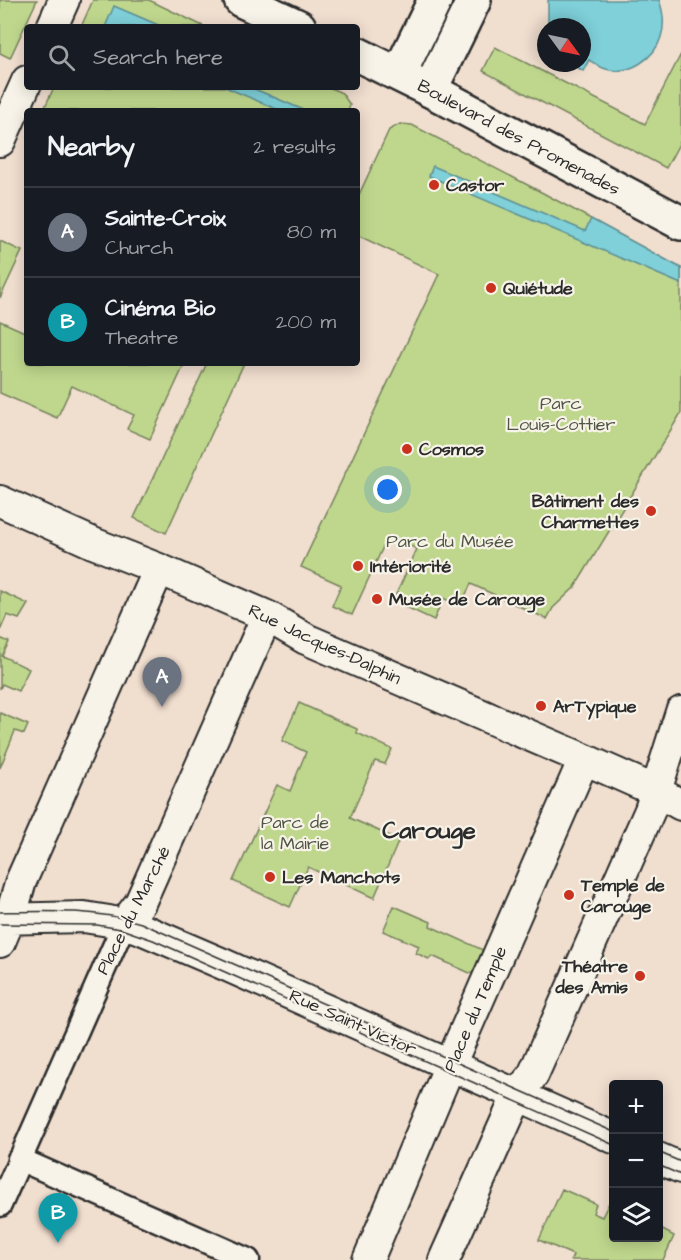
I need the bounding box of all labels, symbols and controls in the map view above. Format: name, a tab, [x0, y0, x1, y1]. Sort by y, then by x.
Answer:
north arrow	[537, 18, 591, 72]
search box	[24, 24, 360, 90]
icon: search	[45, 41, 78, 74]
text: Search here	[93, 42, 223, 73]
street label: Boulevard des Promenades	[413, 73, 624, 202]
text: Nearby	[48, 129, 135, 165]
text: 2 results	[253, 133, 336, 161]
place label: Castor	[446, 173, 504, 198]
marker: Castor	[427, 178, 441, 192]
text: Sainte-Croix	[105, 203, 226, 234]
text: A	[61, 218, 74, 246]
text: 80 m	[287, 218, 336, 246]
text: Church	[105, 234, 173, 262]
place label: Quiétude	[503, 276, 573, 301]
marker: Quiétude	[484, 281, 498, 295]
text: Cinéma Bio	[105, 293, 215, 324]
text: B	[60, 308, 75, 336]
text: 200 m	[276, 308, 336, 336]
text: Theatre	[105, 324, 178, 352]
park label: Parc Louis-Cottier	[507, 391, 616, 437]
place label: Cosmos	[419, 437, 484, 462]
marker: Cosmos	[400, 442, 414, 456]
your location	[373, 475, 402, 504]
place label: Bâtiment des Charmettes	[532, 489, 639, 535]
marker: Bâtiment des Charmettes	[644, 504, 658, 518]
park label: Parc du Musée	[386, 529, 514, 554]
place label: Intériorité	[370, 554, 451, 579]
marker: Intériorité	[351, 559, 365, 573]
place label: Musée de Carouge	[389, 587, 545, 613]
marker: Musée de Carouge	[370, 592, 384, 606]
street label: Rue Jacques-Dalphin	[244, 598, 405, 691]
pin: A	[142, 658, 182, 707]
place label: ArTypique	[553, 694, 637, 720]
marker: ArTypique	[534, 699, 548, 713]
park label: Parc de la Mairie	[261, 810, 329, 856]
district label: Carouge	[382, 814, 476, 849]
street label: Place du Marché	[90, 841, 177, 979]
place label: Les Manchots	[282, 865, 400, 890]
marker: Les Manchots	[263, 870, 277, 884]
place label: Temple de Carouge	[580, 873, 665, 920]
marker: Temple de Carouge	[562, 888, 576, 902]
street label: Place du Temple	[438, 942, 513, 1076]
place label: Théatre des Amis	[554, 954, 628, 1000]
marker: Théatre des Amis	[633, 969, 647, 983]
street label: Rue Saint-Victor	[285, 983, 421, 1062]
map controls	[609, 1080, 663, 1242]
button: +	[609, 1080, 663, 1134]
button: −	[609, 1134, 663, 1188]
button: layers	[609, 1188, 663, 1242]
pin: B	[38, 1194, 78, 1243]

